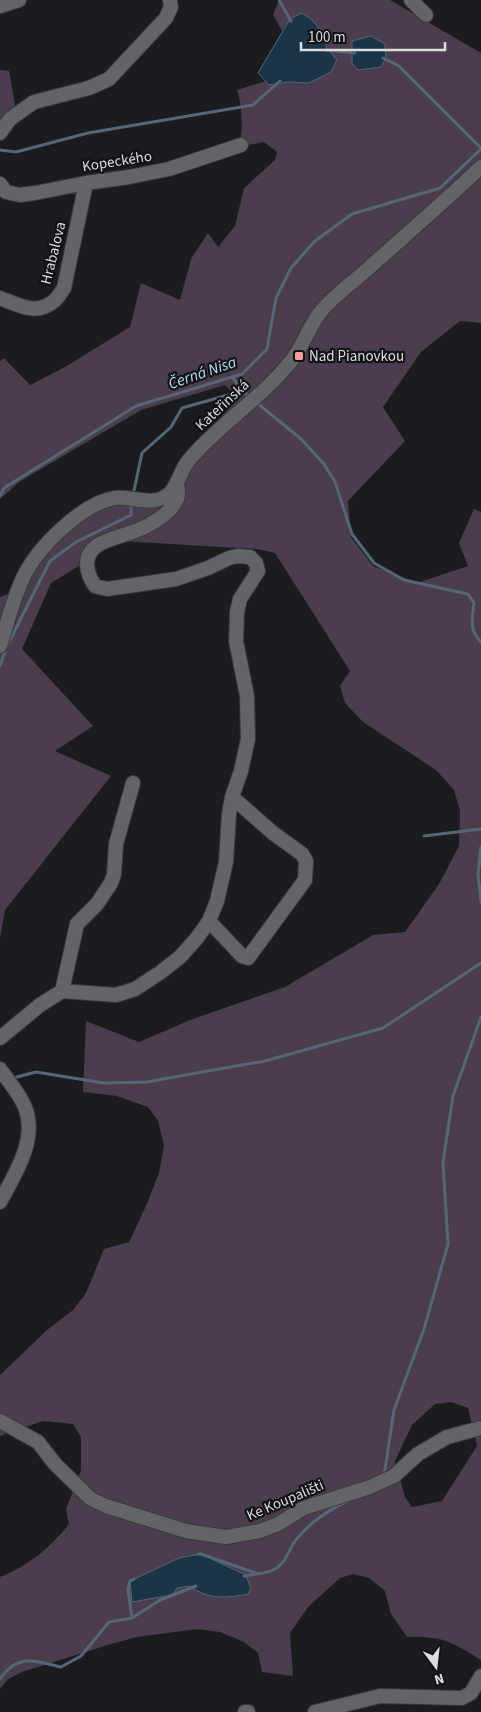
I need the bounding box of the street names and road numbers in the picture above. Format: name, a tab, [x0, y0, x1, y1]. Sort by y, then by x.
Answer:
street label: Kopeckého	[81, 146, 153, 177]
street label: Hrabalova	[36, 220, 71, 287]
street label: Kateřinská	[191, 375, 254, 436]
street label: Ke Koupališti	[243, 1475, 327, 1526]

